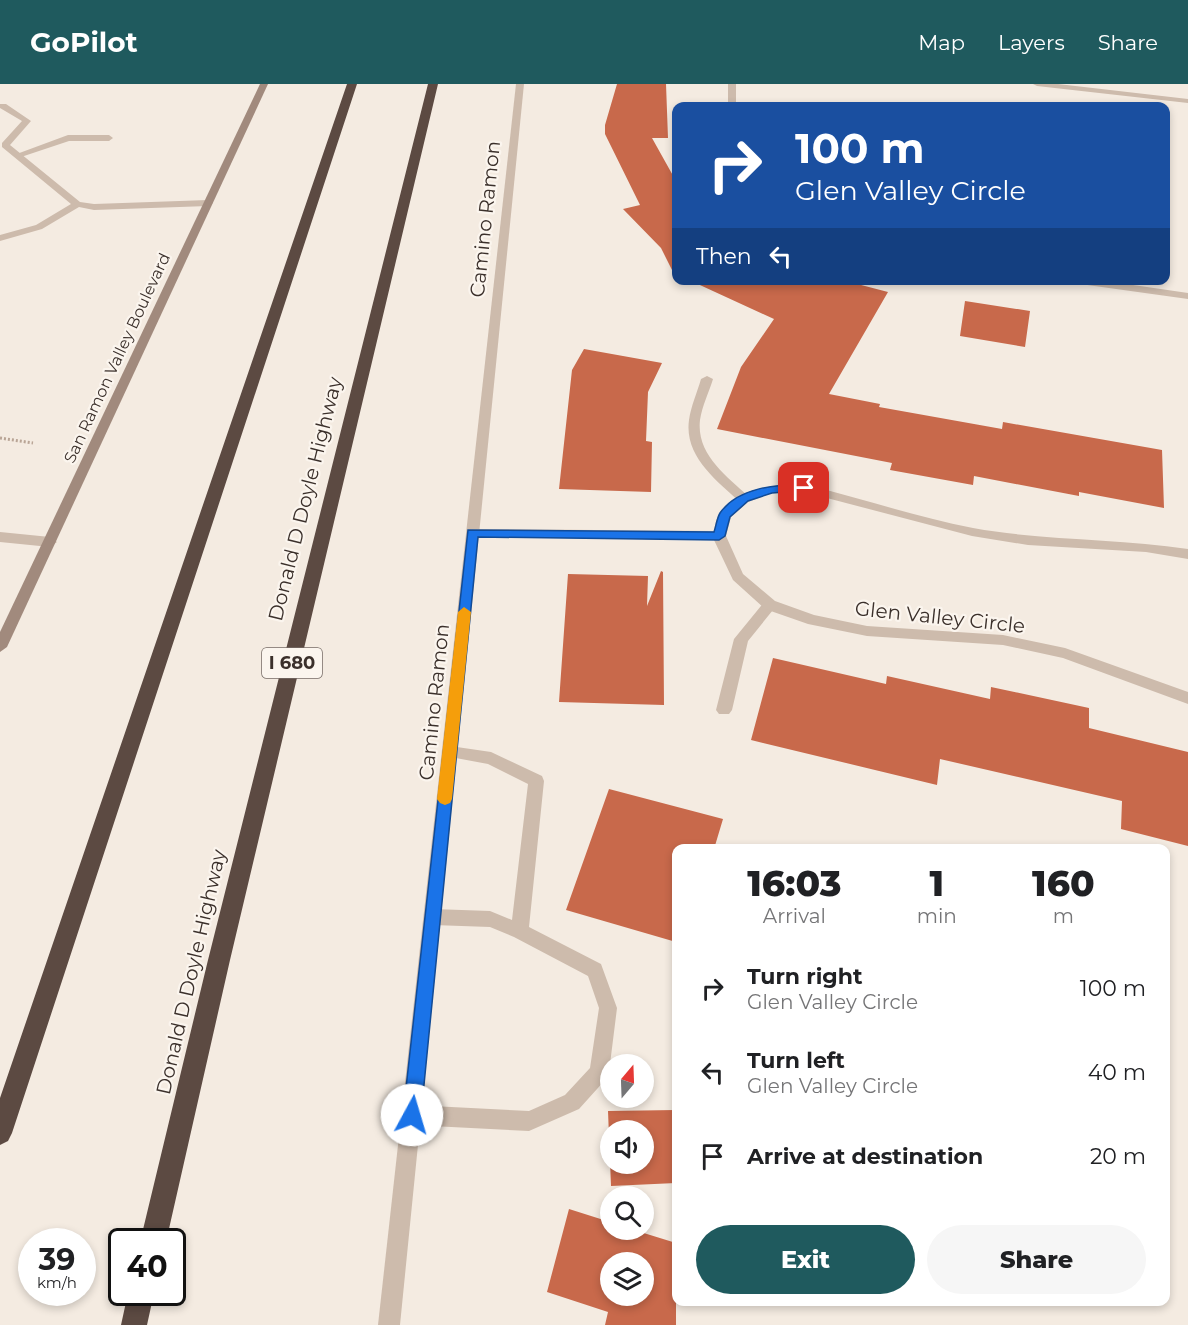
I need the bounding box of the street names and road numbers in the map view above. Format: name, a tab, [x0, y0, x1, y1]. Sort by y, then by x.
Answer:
street label: Camino Ramon	[465, 140, 505, 298]
street label: San Ramon Valley Boulevard	[60, 250, 174, 466]
street label: Donald D Doyle Highway	[263, 374, 347, 624]
street label: Glen Valley Circle	[854, 596, 1026, 638]
street label: Camino Ramon	[414, 623, 454, 781]
road number: I 680	[262, 648, 322, 678]
street label: Donald D Doyle Highway	[151, 847, 231, 1097]

